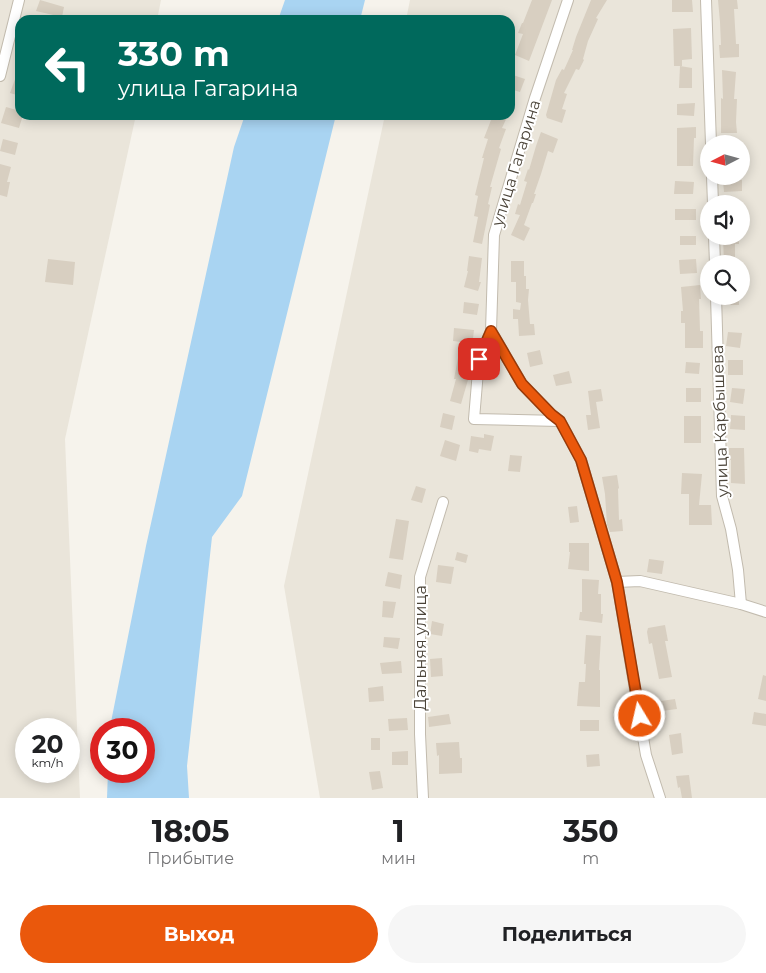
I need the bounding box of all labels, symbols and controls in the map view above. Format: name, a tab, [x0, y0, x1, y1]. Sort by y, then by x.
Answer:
text: 330 m	[118, 32, 230, 75]
icon: left	[35, 35, 100, 100]
text: улица Гагарина	[118, 75, 298, 102]
street label: улица Гагарина	[487, 97, 544, 229]
north arrow	[700, 135, 750, 185]
map controls	[700, 135, 750, 305]
button: sound	[700, 195, 750, 245]
button: search	[700, 255, 750, 305]
pin	[458, 338, 500, 380]
icon: arrive	[465, 345, 493, 373]
street label: улица Карбышева	[708, 345, 732, 498]
street label: Дальняя улица	[411, 585, 430, 711]
position arrow	[613, 689, 665, 741]
speed limit sign: 30	[90, 718, 155, 783]
text: 20	[32, 729, 63, 759]
text: km/h	[31, 755, 64, 770]
text: 18:05	[152, 813, 229, 850]
text: 1	[393, 813, 404, 850]
text: 350	[563, 813, 619, 850]
text: Прибытие	[147, 849, 234, 868]
text: мин	[381, 849, 416, 868]
text: m	[582, 849, 599, 868]
button: Выход	[20, 905, 378, 963]
button: Поделиться	[388, 905, 746, 963]

